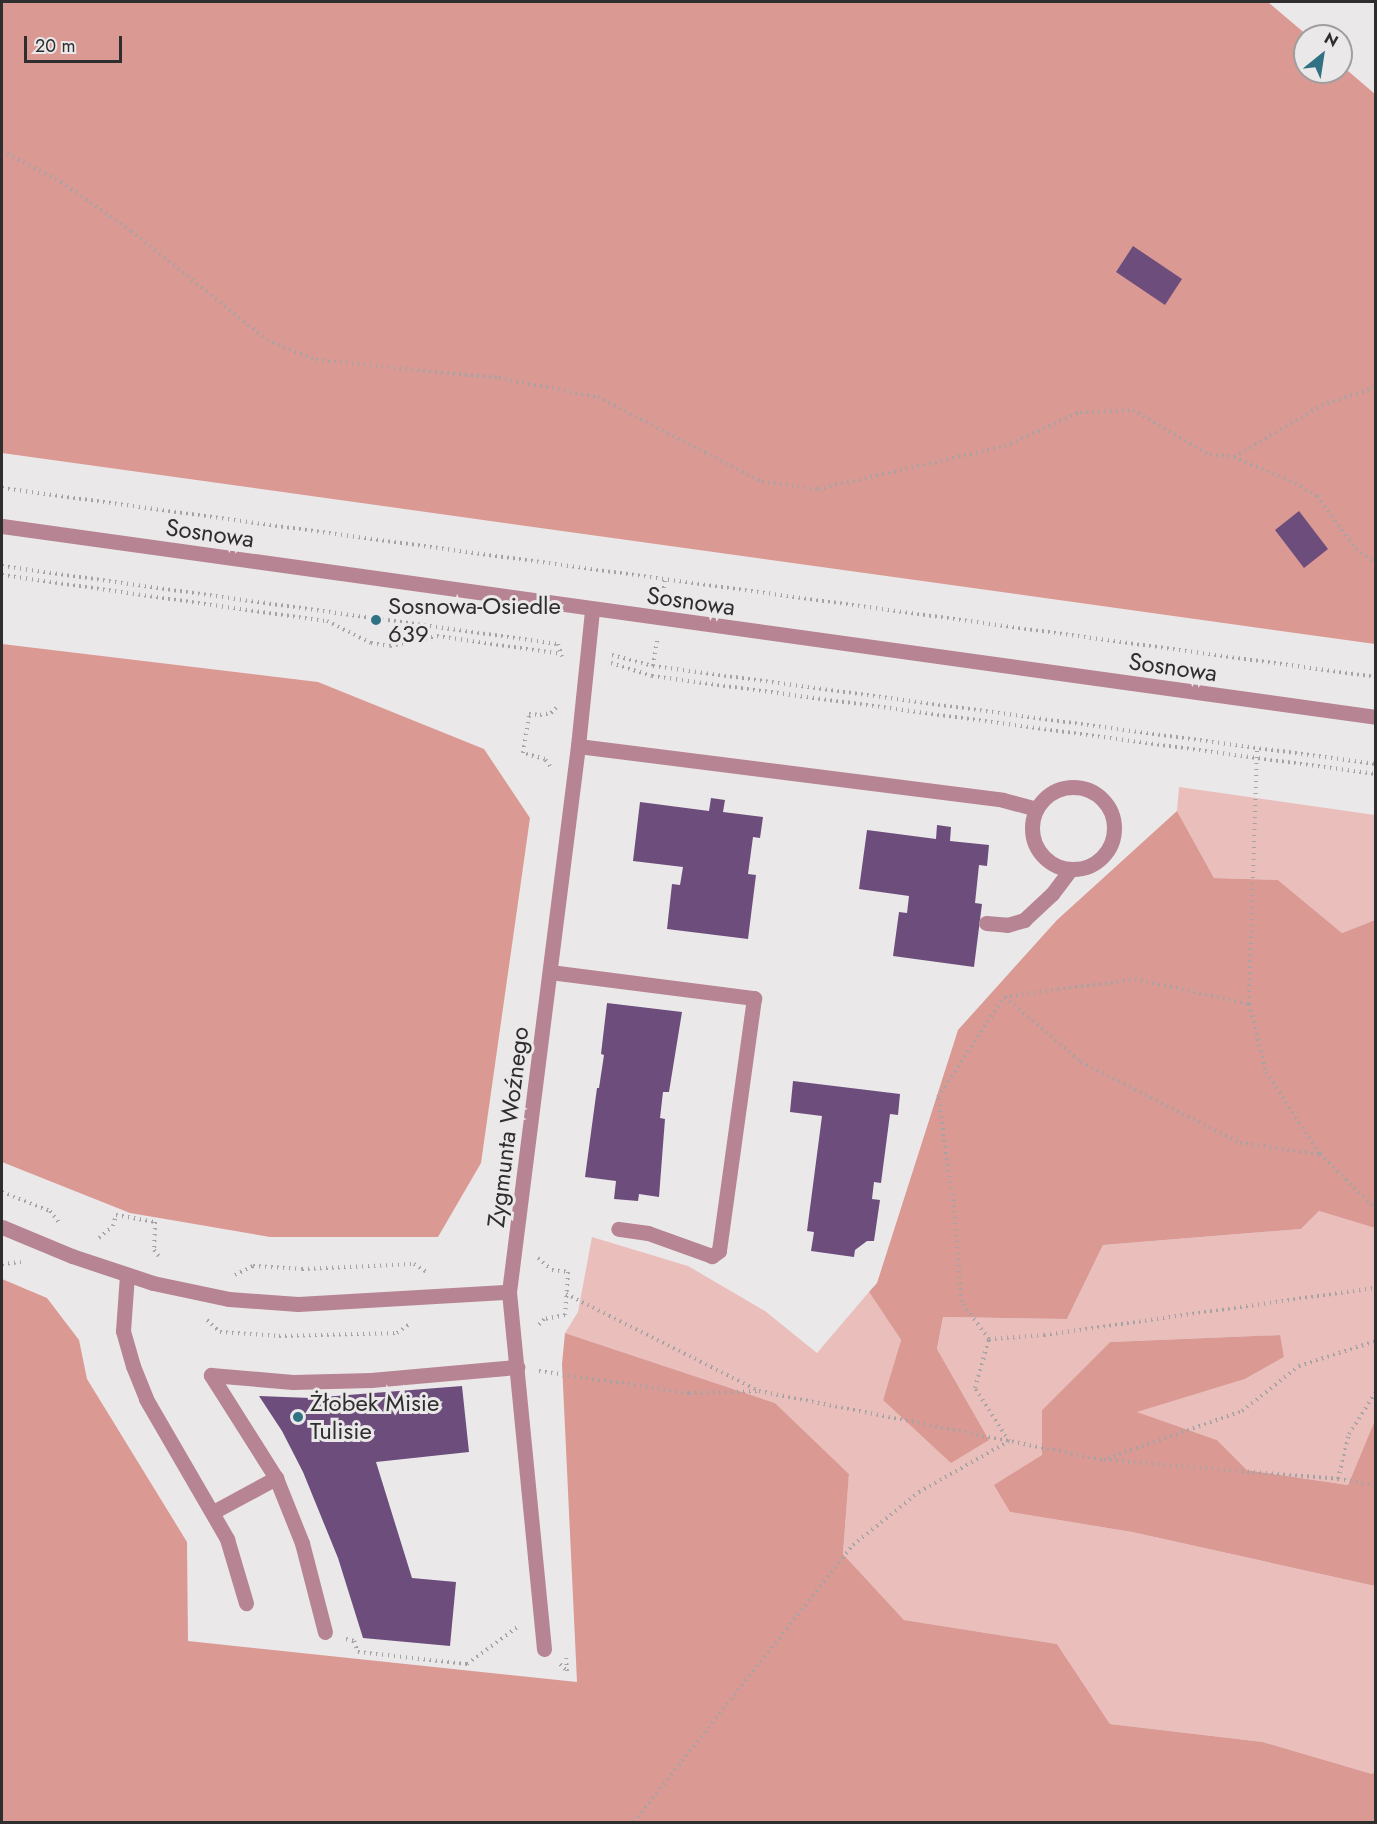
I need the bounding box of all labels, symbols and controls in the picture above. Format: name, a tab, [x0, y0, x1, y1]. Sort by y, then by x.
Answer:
scale bar	[27, 24, 124, 62]
north arrow	[1293, 24, 1353, 84]
text: N	[1320, 27, 1343, 53]
text: 20 m	[35, 33, 75, 59]
street label: Sosnowa	[164, 513, 256, 553]
street label: Sosnowa	[645, 581, 737, 621]
place label: Sosnowa-Osiedle 639	[388, 592, 561, 648]
marker: Sosnowa-Osiedle 639	[369, 613, 383, 627]
street label: Sosnowa	[1127, 647, 1219, 687]
street label: Zygmunta Woźnego	[481, 1025, 535, 1229]
place label: Żłobek Misie Tulisie	[310, 1389, 439, 1445]
marker: Żłobek Misie Tulisie	[291, 1410, 305, 1424]

